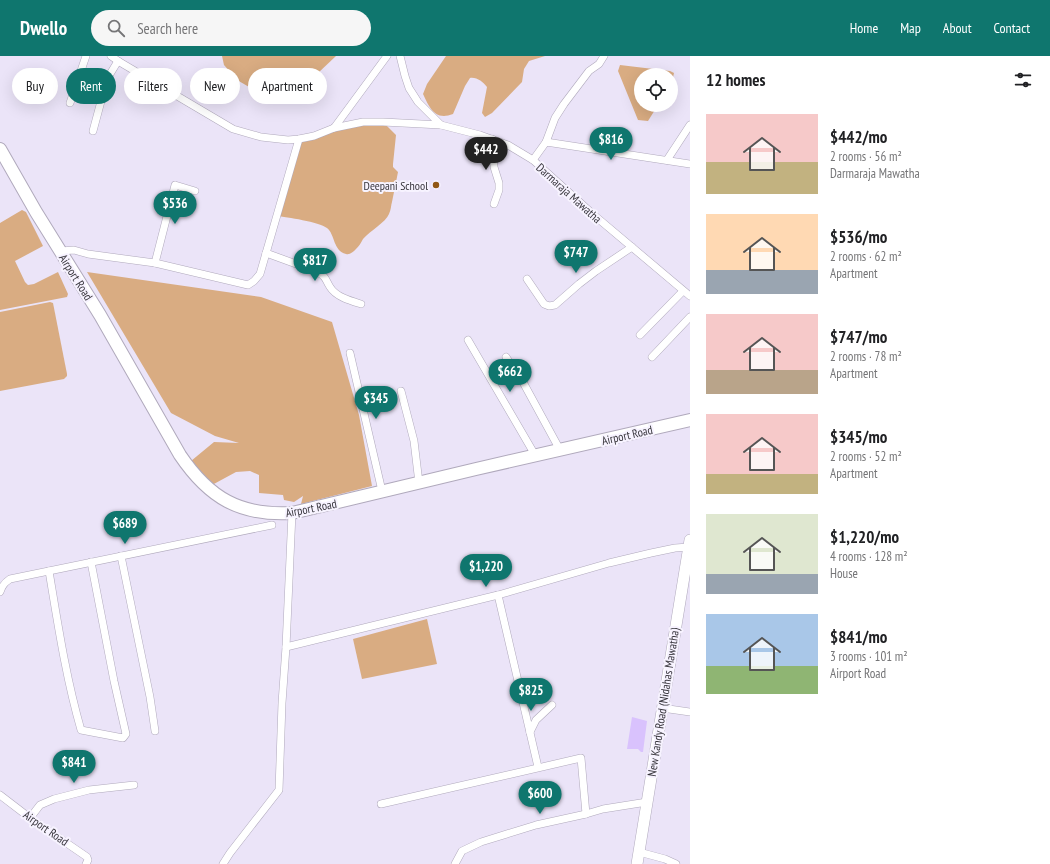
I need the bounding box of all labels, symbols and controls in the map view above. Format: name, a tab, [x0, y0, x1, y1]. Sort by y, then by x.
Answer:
search box	[91, 10, 371, 46]
text: Dwello	[20, 16, 67, 40]
icon: search	[105, 17, 127, 39]
text: Search here	[137, 19, 198, 38]
text: Home	[850, 19, 878, 37]
text: Map	[900, 19, 921, 37]
text: About	[943, 19, 972, 37]
text: Contact	[994, 19, 1030, 37]
chip: Buy	[12, 68, 58, 104]
chip: Rent	[66, 68, 116, 104]
chip: Filters	[124, 68, 182, 104]
chip: New	[190, 68, 240, 104]
chip: Apartment	[248, 68, 327, 104]
map controls	[634, 68, 678, 112]
button: locate	[634, 68, 678, 112]
text: 12 homes	[706, 69, 765, 91]
icon: filters	[1012, 69, 1034, 91]
text: $442/mo	[830, 126, 887, 148]
pin: $816	[587, 127, 635, 161]
icon: home	[738, 130, 786, 178]
text: $816	[599, 131, 623, 148]
pin: $442	[462, 137, 510, 171]
text: $442	[474, 141, 498, 158]
text: 2 rooms · 56 m²	[830, 148, 902, 165]
street label: Darmaraja Mawatha	[533, 160, 605, 226]
text: Darmaraja Mawatha	[830, 165, 920, 182]
place label: Deepani School	[364, 178, 428, 193]
marker: Deepani School	[431, 180, 441, 190]
pin: $536	[151, 191, 199, 225]
text: $536	[163, 195, 187, 212]
text: $536/mo	[830, 226, 887, 248]
icon: home	[738, 230, 786, 278]
pin: $747	[552, 240, 600, 274]
text: $747	[564, 244, 588, 261]
pin: $817	[291, 248, 339, 282]
text: 2 rooms · 62 m²	[830, 248, 902, 265]
street label: Airport Road	[56, 251, 96, 303]
text: $817	[303, 252, 327, 269]
text: Apartment	[830, 265, 878, 282]
text: $747/mo	[830, 326, 887, 348]
icon: home	[738, 330, 786, 378]
text: 2 rooms · 78 m²	[830, 348, 902, 365]
pin: $662	[486, 359, 534, 393]
text: $662	[498, 363, 522, 380]
text: Apartment	[830, 365, 878, 382]
pin: $345	[352, 386, 400, 420]
text: $345	[364, 390, 388, 407]
street label: Airport Road	[600, 422, 654, 448]
text: $345/mo	[830, 426, 887, 448]
icon: home	[738, 430, 786, 478]
text: 2 rooms · 52 m²	[830, 448, 902, 465]
text: Apartment	[830, 465, 878, 482]
street label: Airport Road	[284, 496, 338, 520]
pin: $689	[101, 511, 149, 545]
text: $689	[113, 515, 137, 532]
text: $1,220/mo	[830, 526, 899, 548]
icon: home	[738, 530, 786, 578]
text: 4 rooms · 128 m²	[830, 548, 908, 565]
pin: $1,220	[453, 554, 519, 588]
text: $1,220	[469, 558, 503, 575]
text: House	[830, 565, 858, 582]
street label: New Kandy Road (Nidahas Mawatha)	[644, 626, 682, 777]
text: $841/mo	[830, 626, 887, 648]
icon: home	[738, 630, 786, 678]
text: 3 rooms · 101 m²	[830, 648, 908, 665]
text: Airport Road	[830, 665, 886, 682]
pin: $825	[507, 678, 555, 712]
text: $825	[519, 682, 543, 699]
pin: $841	[50, 750, 98, 784]
text: $841	[62, 754, 86, 771]
pin: $600	[516, 781, 564, 815]
text: $600	[528, 785, 552, 802]
street label: Airport Road	[20, 807, 72, 849]

